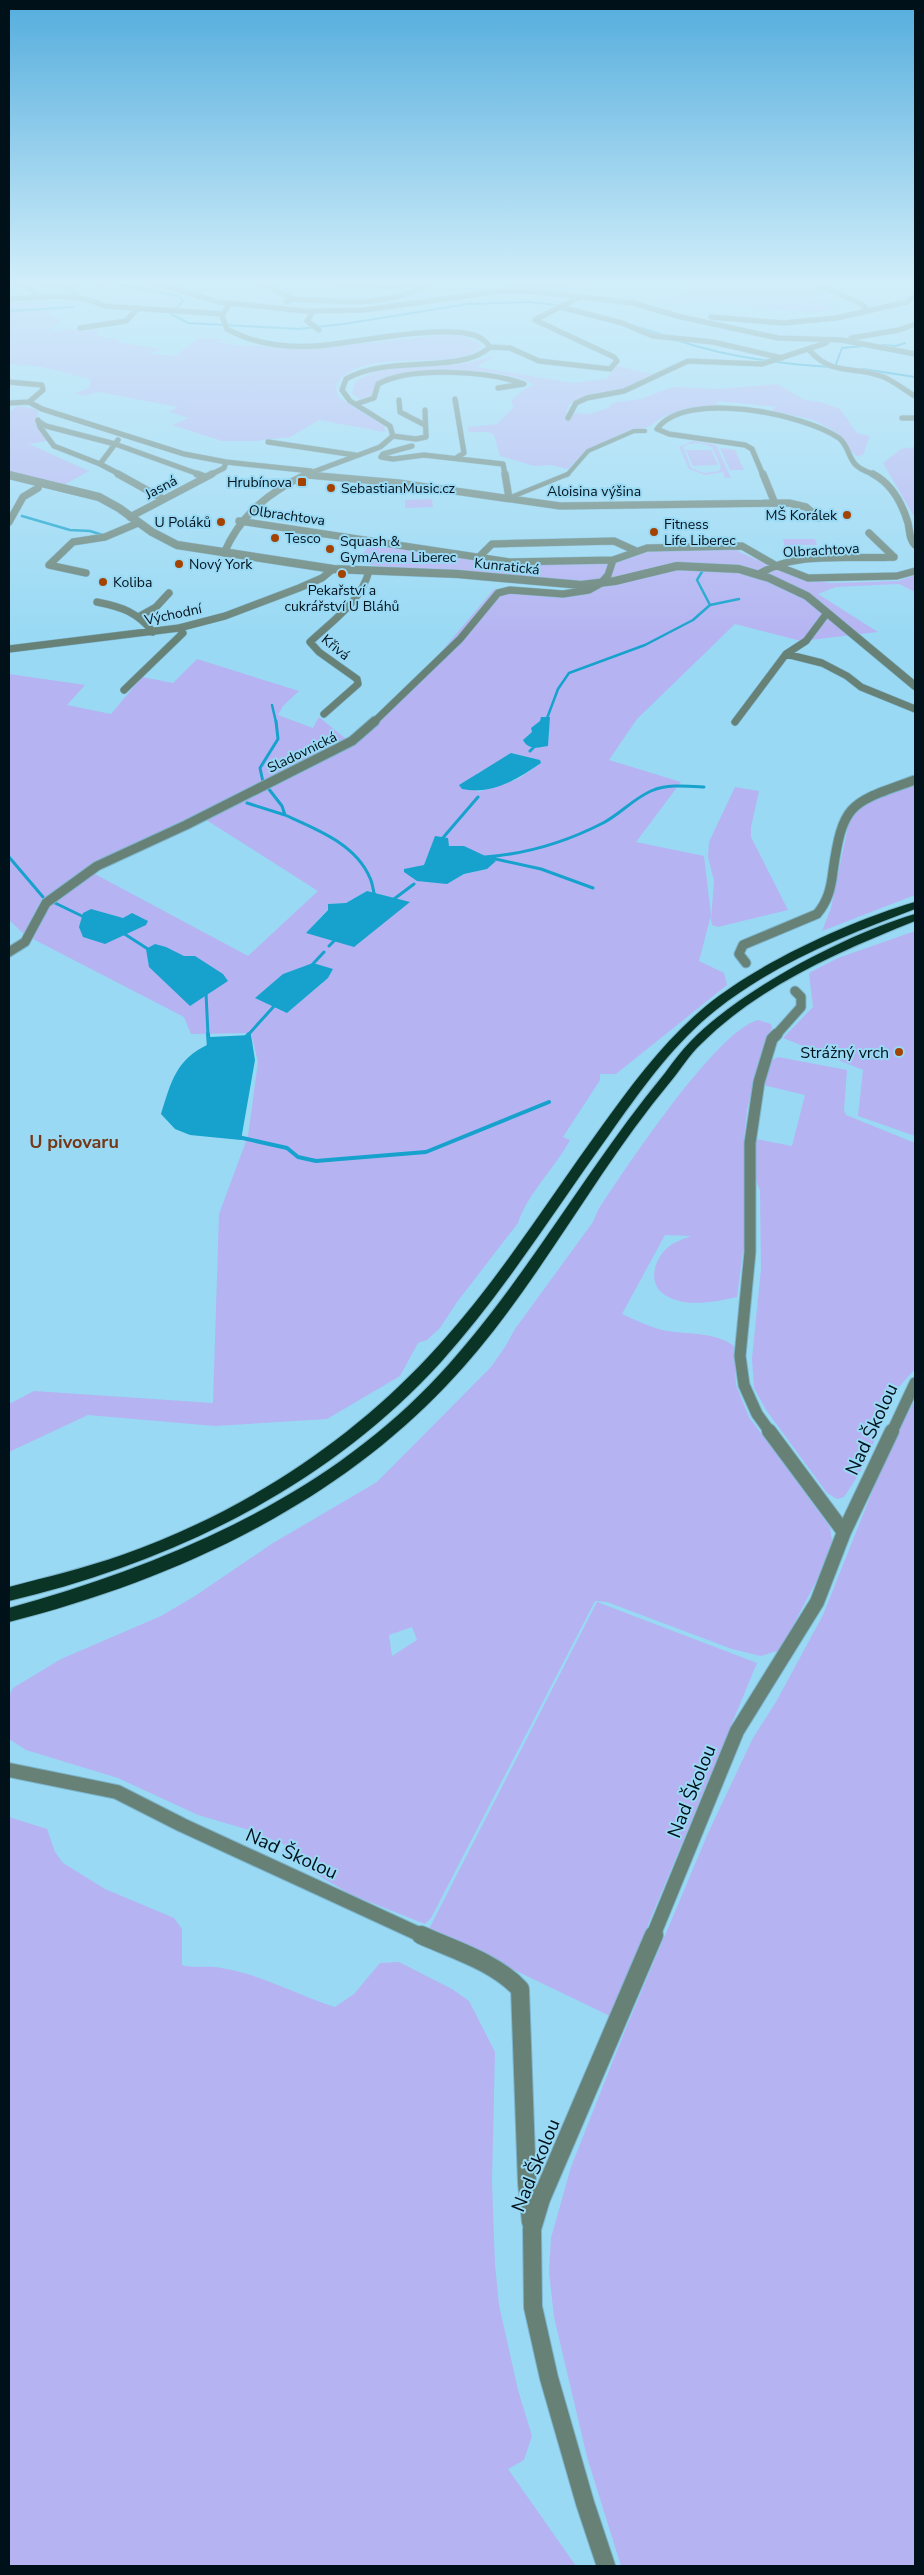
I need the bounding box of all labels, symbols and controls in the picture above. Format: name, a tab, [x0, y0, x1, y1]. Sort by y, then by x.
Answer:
street label: Jasná	[141, 471, 181, 504]
place label: Hrubínova	[227, 473, 292, 492]
marker: Hrubínova	[296, 476, 308, 488]
place label: SebastianMusic.cz	[341, 479, 456, 498]
marker: SebastianMusic.cz	[325, 482, 337, 494]
street label: Aloisina výšina	[547, 482, 641, 501]
street label: Olbrachtova	[248, 501, 326, 530]
place label: MŠ Korálek	[766, 506, 838, 525]
marker: MŠ Korálek	[841, 509, 853, 521]
place label: U Poláků	[154, 513, 211, 532]
place label: Fitness Life Liberec	[664, 515, 736, 550]
marker: U Poláků	[215, 516, 227, 528]
marker: Fitness Life Liberec	[648, 526, 660, 538]
place label: Tesco	[285, 529, 321, 548]
marker: Tesco	[269, 532, 281, 544]
place label: Squash & GymArena Liberec	[340, 532, 457, 567]
street label: Olbrachtova	[782, 539, 860, 562]
marker: Squash & GymArena Liberec	[324, 543, 336, 555]
street label: Kunratická	[473, 554, 541, 579]
place label: Nový York	[189, 555, 253, 574]
marker: Nový York	[173, 558, 185, 570]
marker: Pekařství a cukrářství U Bláhů	[336, 568, 348, 580]
place label: Koliba	[113, 573, 152, 592]
marker: Koliba	[97, 576, 109, 588]
place label: Pekařství a cukrářství U Bláhů	[285, 581, 399, 616]
street label: Východní	[142, 599, 204, 630]
street label: Křivá	[317, 630, 354, 665]
street label: Sladovnická	[264, 727, 340, 777]
place label: Strážný vrch	[800, 1042, 889, 1064]
marker: Strážný vrch	[893, 1046, 905, 1058]
district label: U pivovaru	[29, 1130, 119, 1154]
street label: Nad Školou	[839, 1379, 904, 1479]
street label: Nad Školou	[661, 1741, 722, 1842]
street label: Nad Školou	[241, 1822, 342, 1886]
street label: Nad Školou	[505, 2115, 566, 2216]

